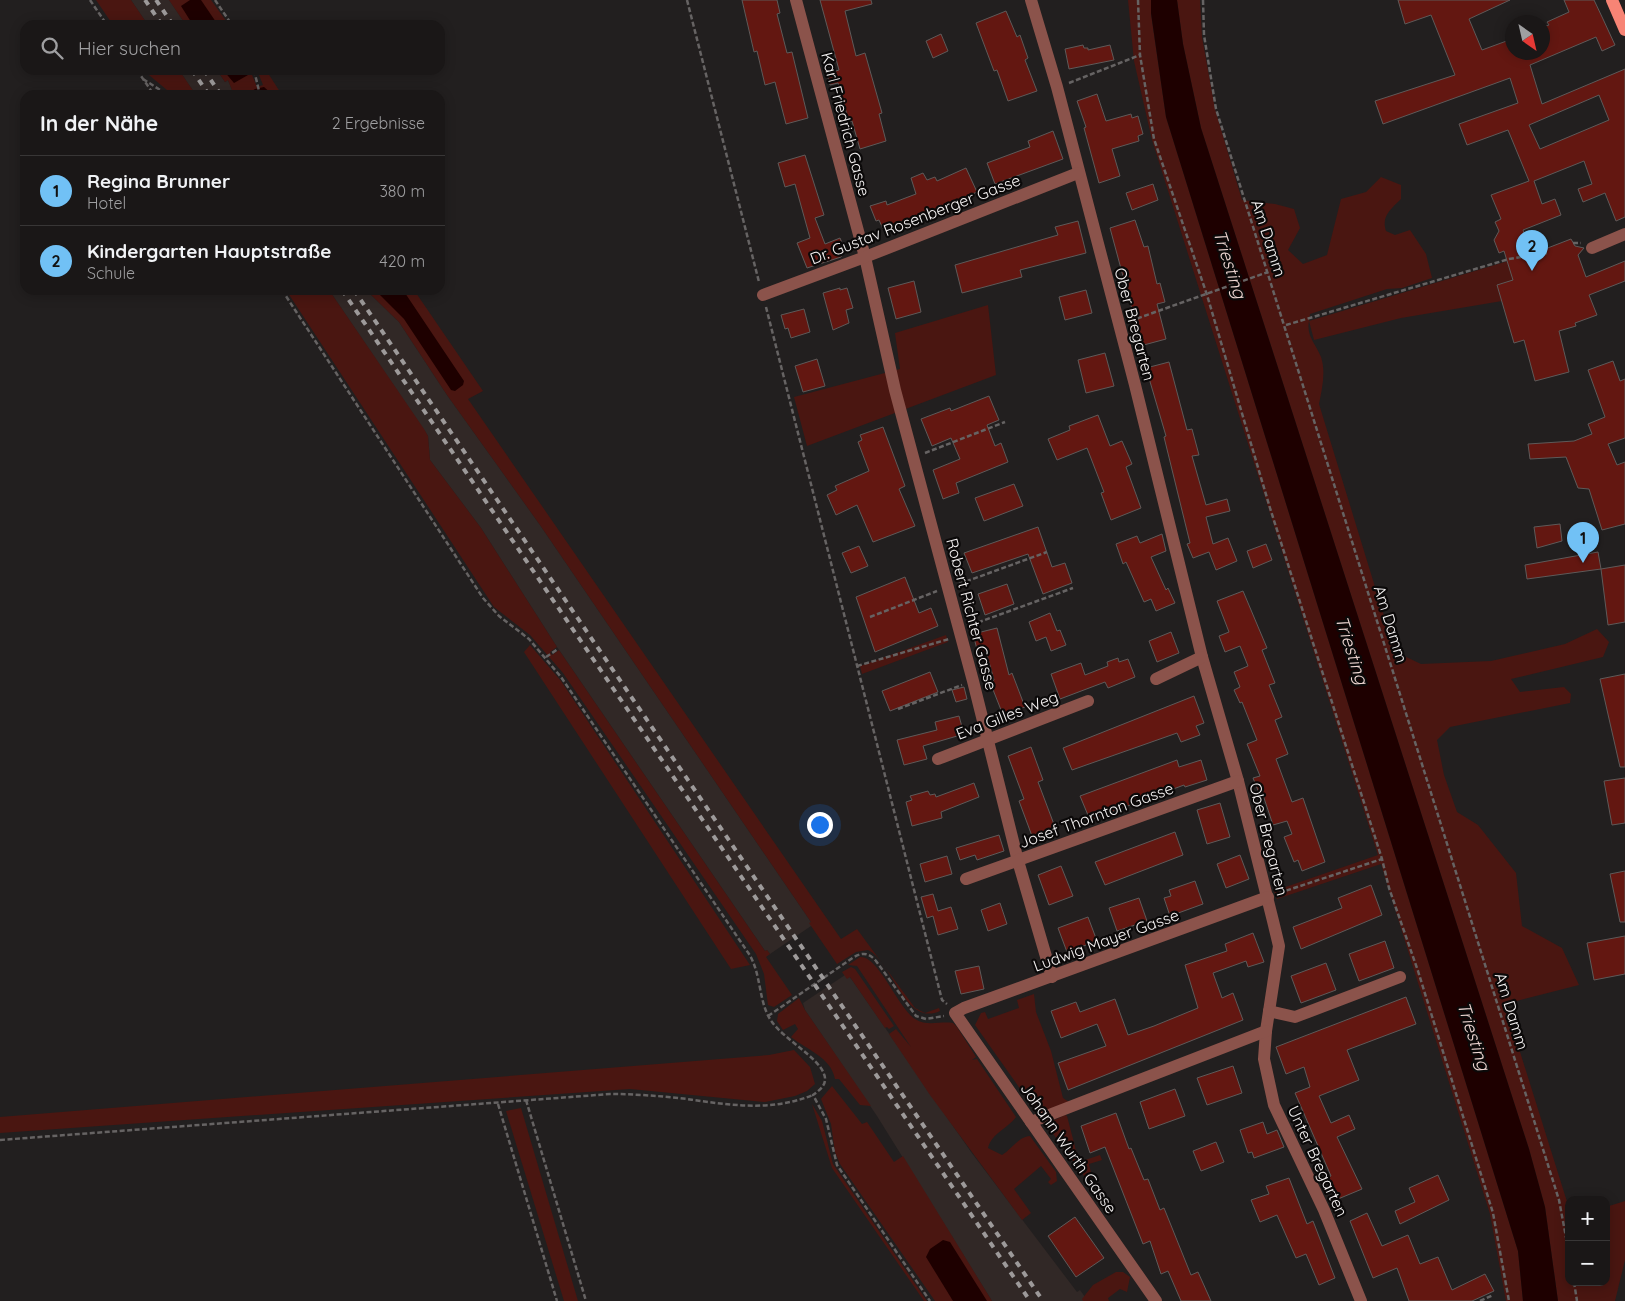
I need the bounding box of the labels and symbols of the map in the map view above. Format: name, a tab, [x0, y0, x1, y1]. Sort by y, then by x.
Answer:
north arrow	[1505, 15, 1550, 60]
street label: Karl Friedrich Gasse	[817, 50, 875, 198]
street label: Dr. Gustav Rosenberger Gasse	[807, 170, 1023, 268]
street label: Am Damm	[1247, 197, 1291, 279]
water label: Triesting	[1208, 227, 1252, 303]
pin: 2	[1516, 230, 1548, 271]
street label: Ober Bregarten	[1110, 265, 1160, 383]
pin: 1	[1567, 522, 1599, 563]
street label: Robert Richter Gasse	[942, 536, 1002, 692]
street label: Am Damm	[1370, 583, 1412, 665]
water label: Triesting	[1330, 613, 1374, 689]
street label: Eva Gilles Weg	[953, 686, 1061, 744]
street label: Josef Thornton Gasse	[1016, 778, 1176, 852]
street label: Ober Bregarten	[1245, 780, 1293, 898]
your location	[807, 812, 833, 838]
street label: Ludwig Mayer Gasse	[1030, 904, 1182, 976]
street label: Am Damm	[1491, 970, 1533, 1052]
water label: Triesting	[1452, 999, 1496, 1075]
street label: Johann Wurth Gasse	[1016, 1079, 1122, 1217]
street label: Unter Bregarten	[1284, 1102, 1352, 1220]

